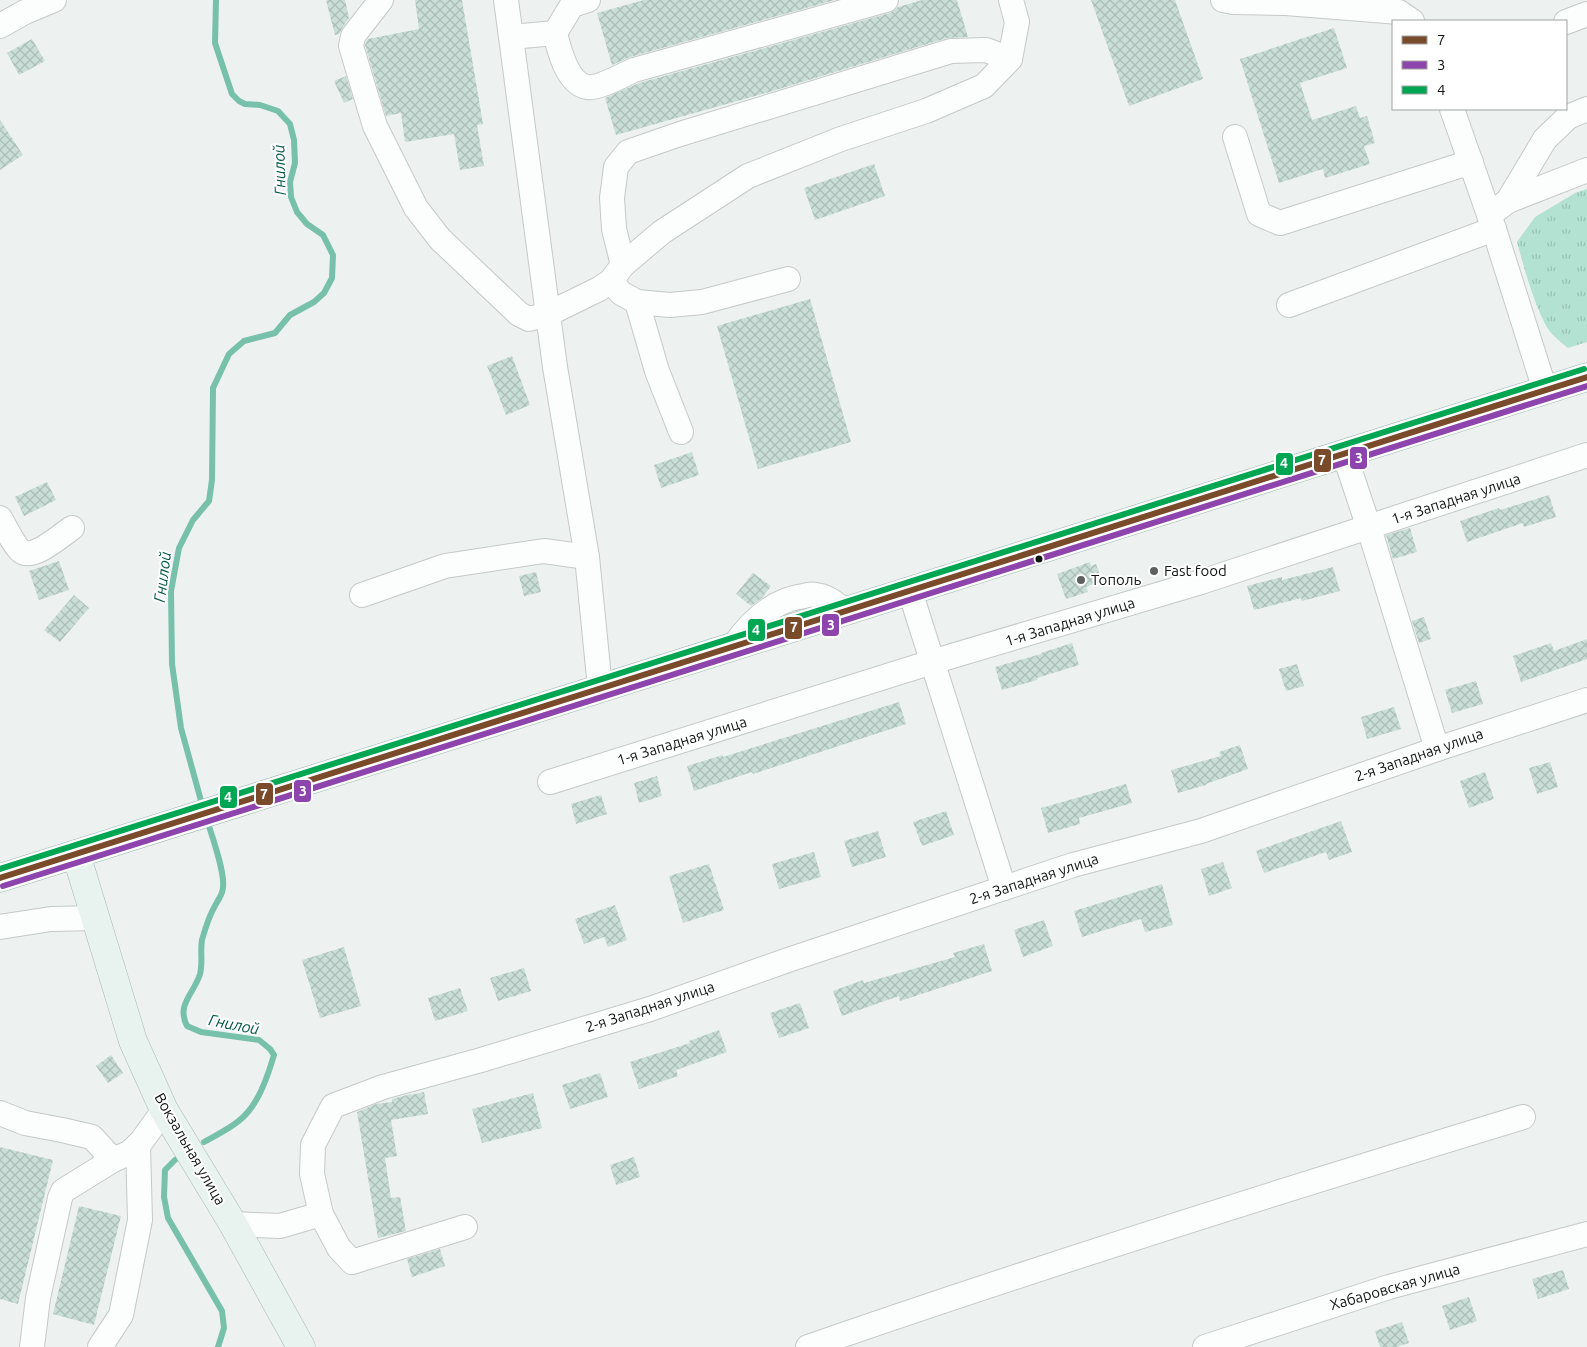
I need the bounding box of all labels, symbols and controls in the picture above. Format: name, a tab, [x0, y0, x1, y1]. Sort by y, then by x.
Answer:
legend	[1392, 20, 1567, 110]
text: 7	[1437, 31, 1445, 48]
text: 3	[1437, 56, 1445, 73]
text: 4	[1437, 81, 1445, 98]
water label: Гнилой	[269, 144, 289, 196]
line badge: 3	[1349, 446, 1368, 470]
line badge: 7	[1313, 448, 1332, 473]
text: 3	[1355, 450, 1363, 466]
line badge: 4	[1275, 452, 1294, 476]
text: 7	[1318, 452, 1326, 468]
text: 4	[1280, 455, 1288, 471]
street label: 1-я Западная улица	[1389, 470, 1522, 527]
water label: Гнилой	[150, 550, 174, 603]
unlabelled marker	[1034, 554, 1044, 564]
place label: Fast food	[1164, 562, 1227, 579]
marker: Fast food	[1148, 565, 1160, 577]
place label: Тополь	[1091, 571, 1142, 588]
marker: Тополь	[1075, 574, 1087, 586]
street label: 1-я Западная улица	[1003, 594, 1137, 649]
line badge: 3	[821, 613, 840, 637]
line badge: 7	[784, 616, 803, 640]
text: 3	[827, 617, 835, 633]
line badge: 4	[747, 618, 766, 642]
text: 7	[790, 619, 798, 635]
text: 4	[752, 622, 760, 638]
street label: 1-я Западная улица	[615, 713, 749, 768]
street label: 2-я Западная улица	[1352, 725, 1485, 784]
line badge: 3	[293, 779, 312, 803]
line badge: 7	[255, 782, 274, 806]
text: 3	[299, 783, 307, 799]
line badge: 4	[219, 785, 238, 809]
text: 7	[260, 786, 268, 802]
text: 4	[224, 789, 232, 805]
street label: 2-я Западная улица	[967, 850, 1100, 907]
street label: 2-я Западная улица	[583, 978, 716, 1035]
water label: Гнилой	[207, 1010, 261, 1038]
street label: Вокзальная улица	[151, 1090, 229, 1208]
street label: Хабаровская улица	[1328, 1260, 1462, 1313]

